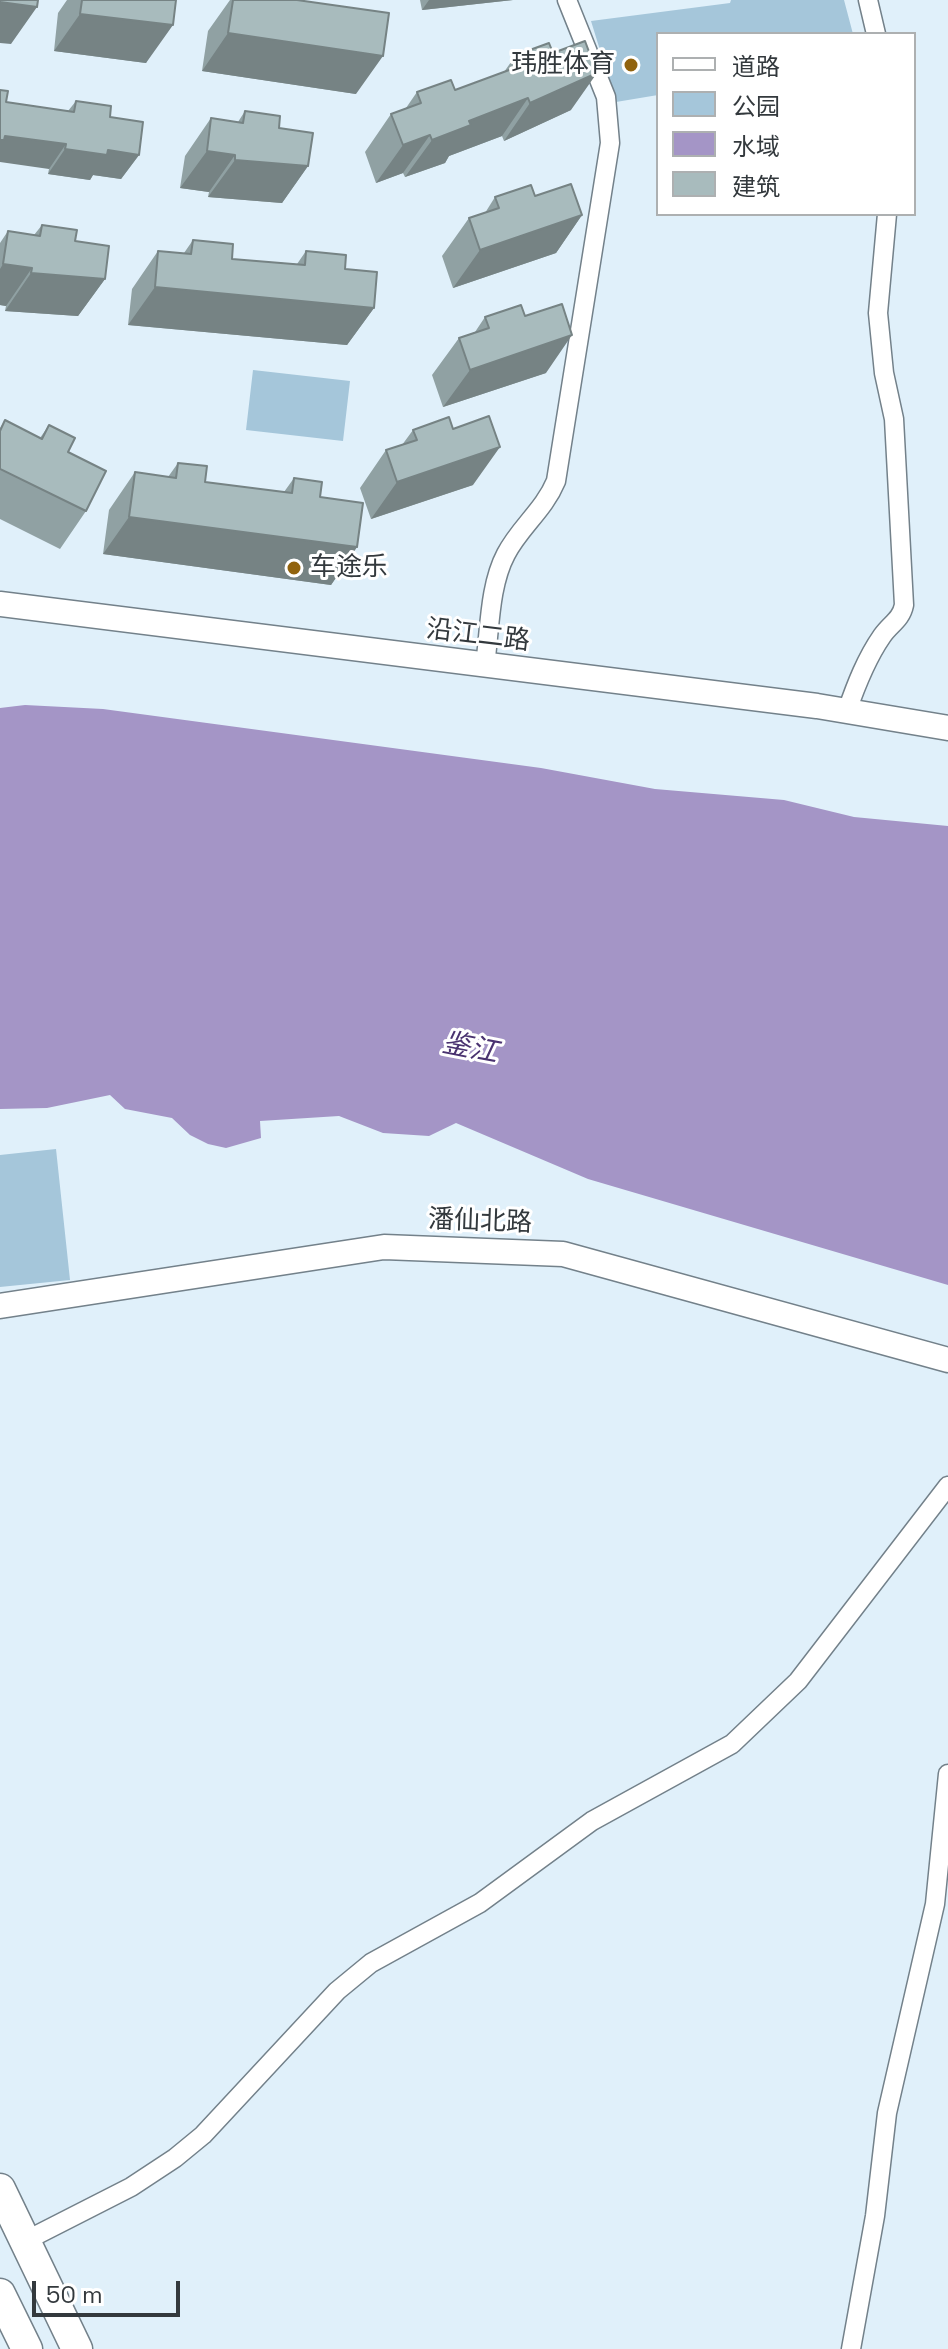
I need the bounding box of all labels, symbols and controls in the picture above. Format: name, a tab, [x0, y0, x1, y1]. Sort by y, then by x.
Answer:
legend	[656, 32, 916, 216]
place label: 玮胜体育	[511, 49, 615, 81]
text: 道路	[732, 51, 780, 82]
marker: 玮胜体育	[622, 56, 640, 74]
text: 公园	[732, 91, 780, 122]
text: 水域	[732, 131, 780, 162]
text: 建筑	[732, 171, 780, 202]
place label: 车途乐	[310, 552, 388, 584]
marker: 车途乐	[285, 559, 303, 577]
street label: 沿江二路	[424, 614, 532, 658]
water label: 鉴江	[439, 1027, 501, 1071]
street label: 潘仙北路	[427, 1205, 533, 1239]
scale bar	[36, 2265, 184, 2315]
text: 50 m	[46, 2279, 103, 2310]

